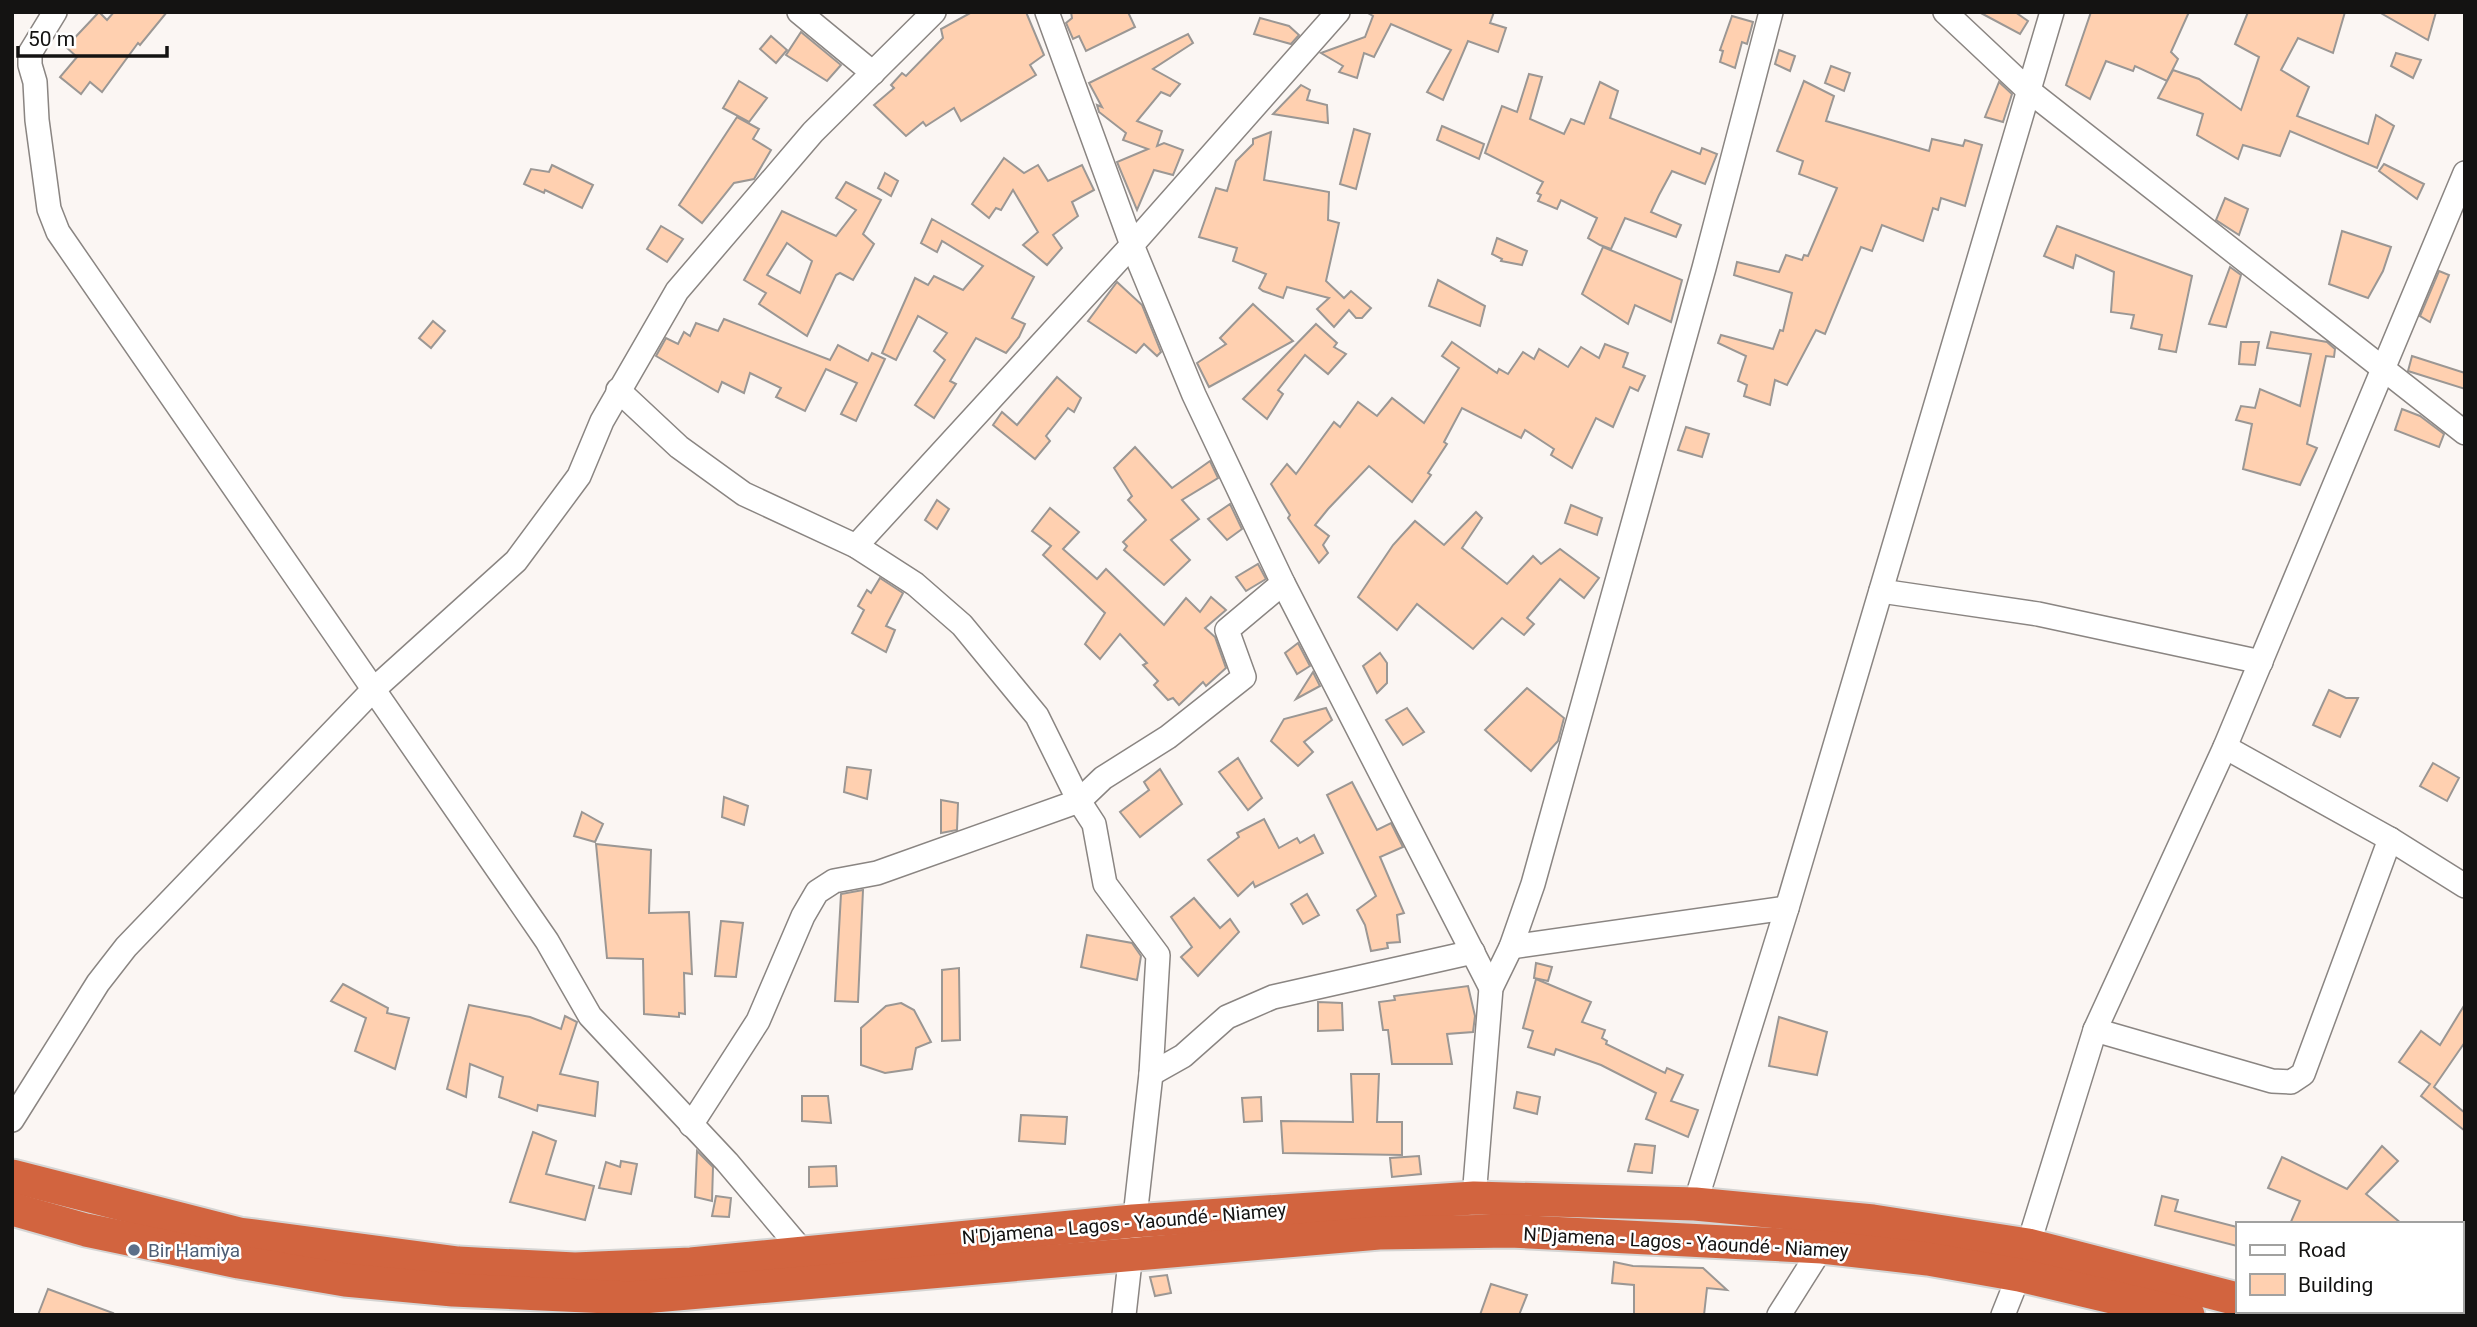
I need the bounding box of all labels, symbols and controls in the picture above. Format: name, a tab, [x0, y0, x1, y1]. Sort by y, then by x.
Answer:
scale bar	[18, 14, 166, 58]
text: 50 m	[28, 27, 75, 51]
street label: N'Djamena - Lagos - Yaoundé - Niamey	[961, 1198, 1287, 1249]
street label: N'Djamena - Lagos - Yaoundé - Niamey	[1523, 1222, 1849, 1263]
legend	[2236, 1222, 2463, 1313]
text: Road	[2298, 1238, 2346, 1262]
place label: Bir Hamiya	[148, 1239, 240, 1262]
marker: Bir Hamiya	[126, 1242, 142, 1258]
text: Building	[2298, 1273, 2373, 1297]

